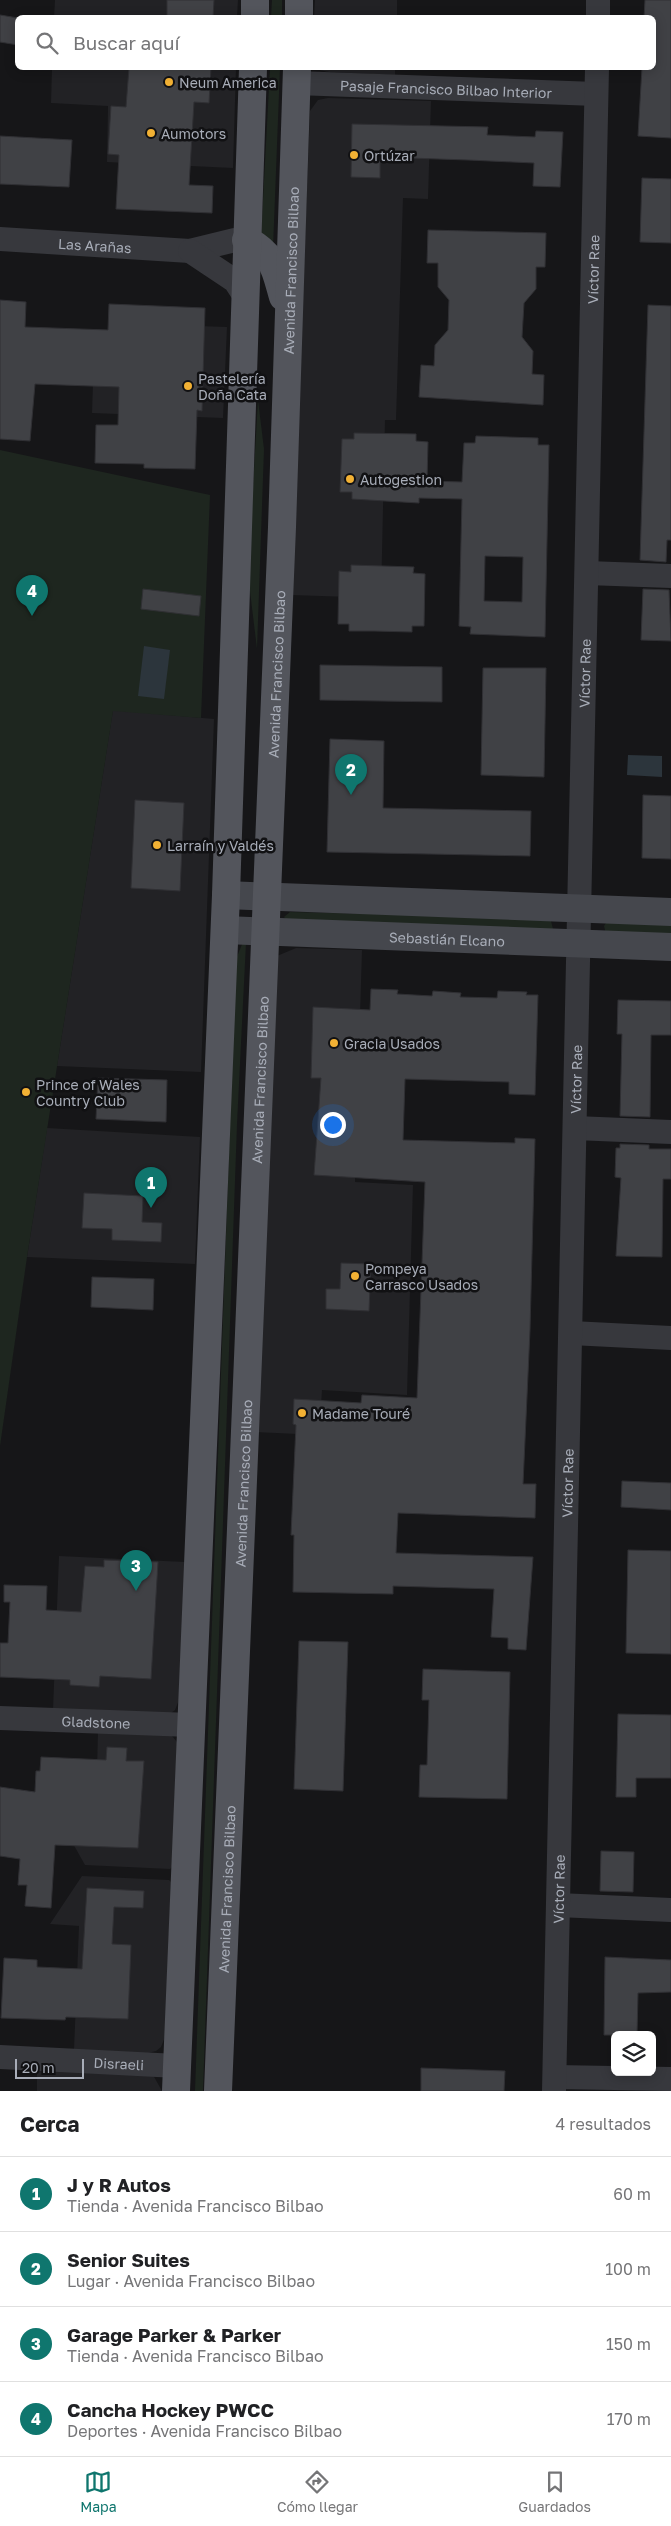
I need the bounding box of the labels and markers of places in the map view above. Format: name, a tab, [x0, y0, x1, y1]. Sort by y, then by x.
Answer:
place label: Neum America	[179, 74, 277, 91]
marker: Neum America	[163, 76, 175, 88]
place label: Aumotors	[161, 125, 226, 142]
marker: Aumotors	[145, 127, 157, 139]
place label: Ortúzar	[364, 147, 415, 164]
marker: Ortúzar	[348, 149, 360, 161]
place label: Pastelería Doña Cata	[198, 370, 267, 403]
marker: Pastelería Doña Cata	[182, 380, 194, 392]
place label: Autogestion	[360, 471, 442, 488]
marker: Autogestion	[344, 473, 356, 485]
pin: 4	[16, 575, 48, 616]
pin: 2	[335, 754, 367, 795]
place label: Larraín y Valdés	[167, 837, 274, 854]
marker: Larraín y Valdés	[151, 839, 163, 851]
place label: Gracia Usados	[344, 1035, 440, 1052]
marker: Gracia Usados	[328, 1037, 340, 1049]
place label: Prince of Wales Country Club	[36, 1076, 140, 1109]
marker: Prince of Wales Country Club	[20, 1086, 32, 1098]
pin: 1	[135, 1167, 167, 1208]
place label: Pompeya Carrasco Usados	[365, 1260, 478, 1293]
marker: Pompeya Carrasco Usados	[349, 1270, 361, 1282]
place label: Madame Touré	[312, 1405, 410, 1422]
marker: Madame Touré	[296, 1407, 308, 1419]
pin: 3	[120, 1550, 152, 1591]

